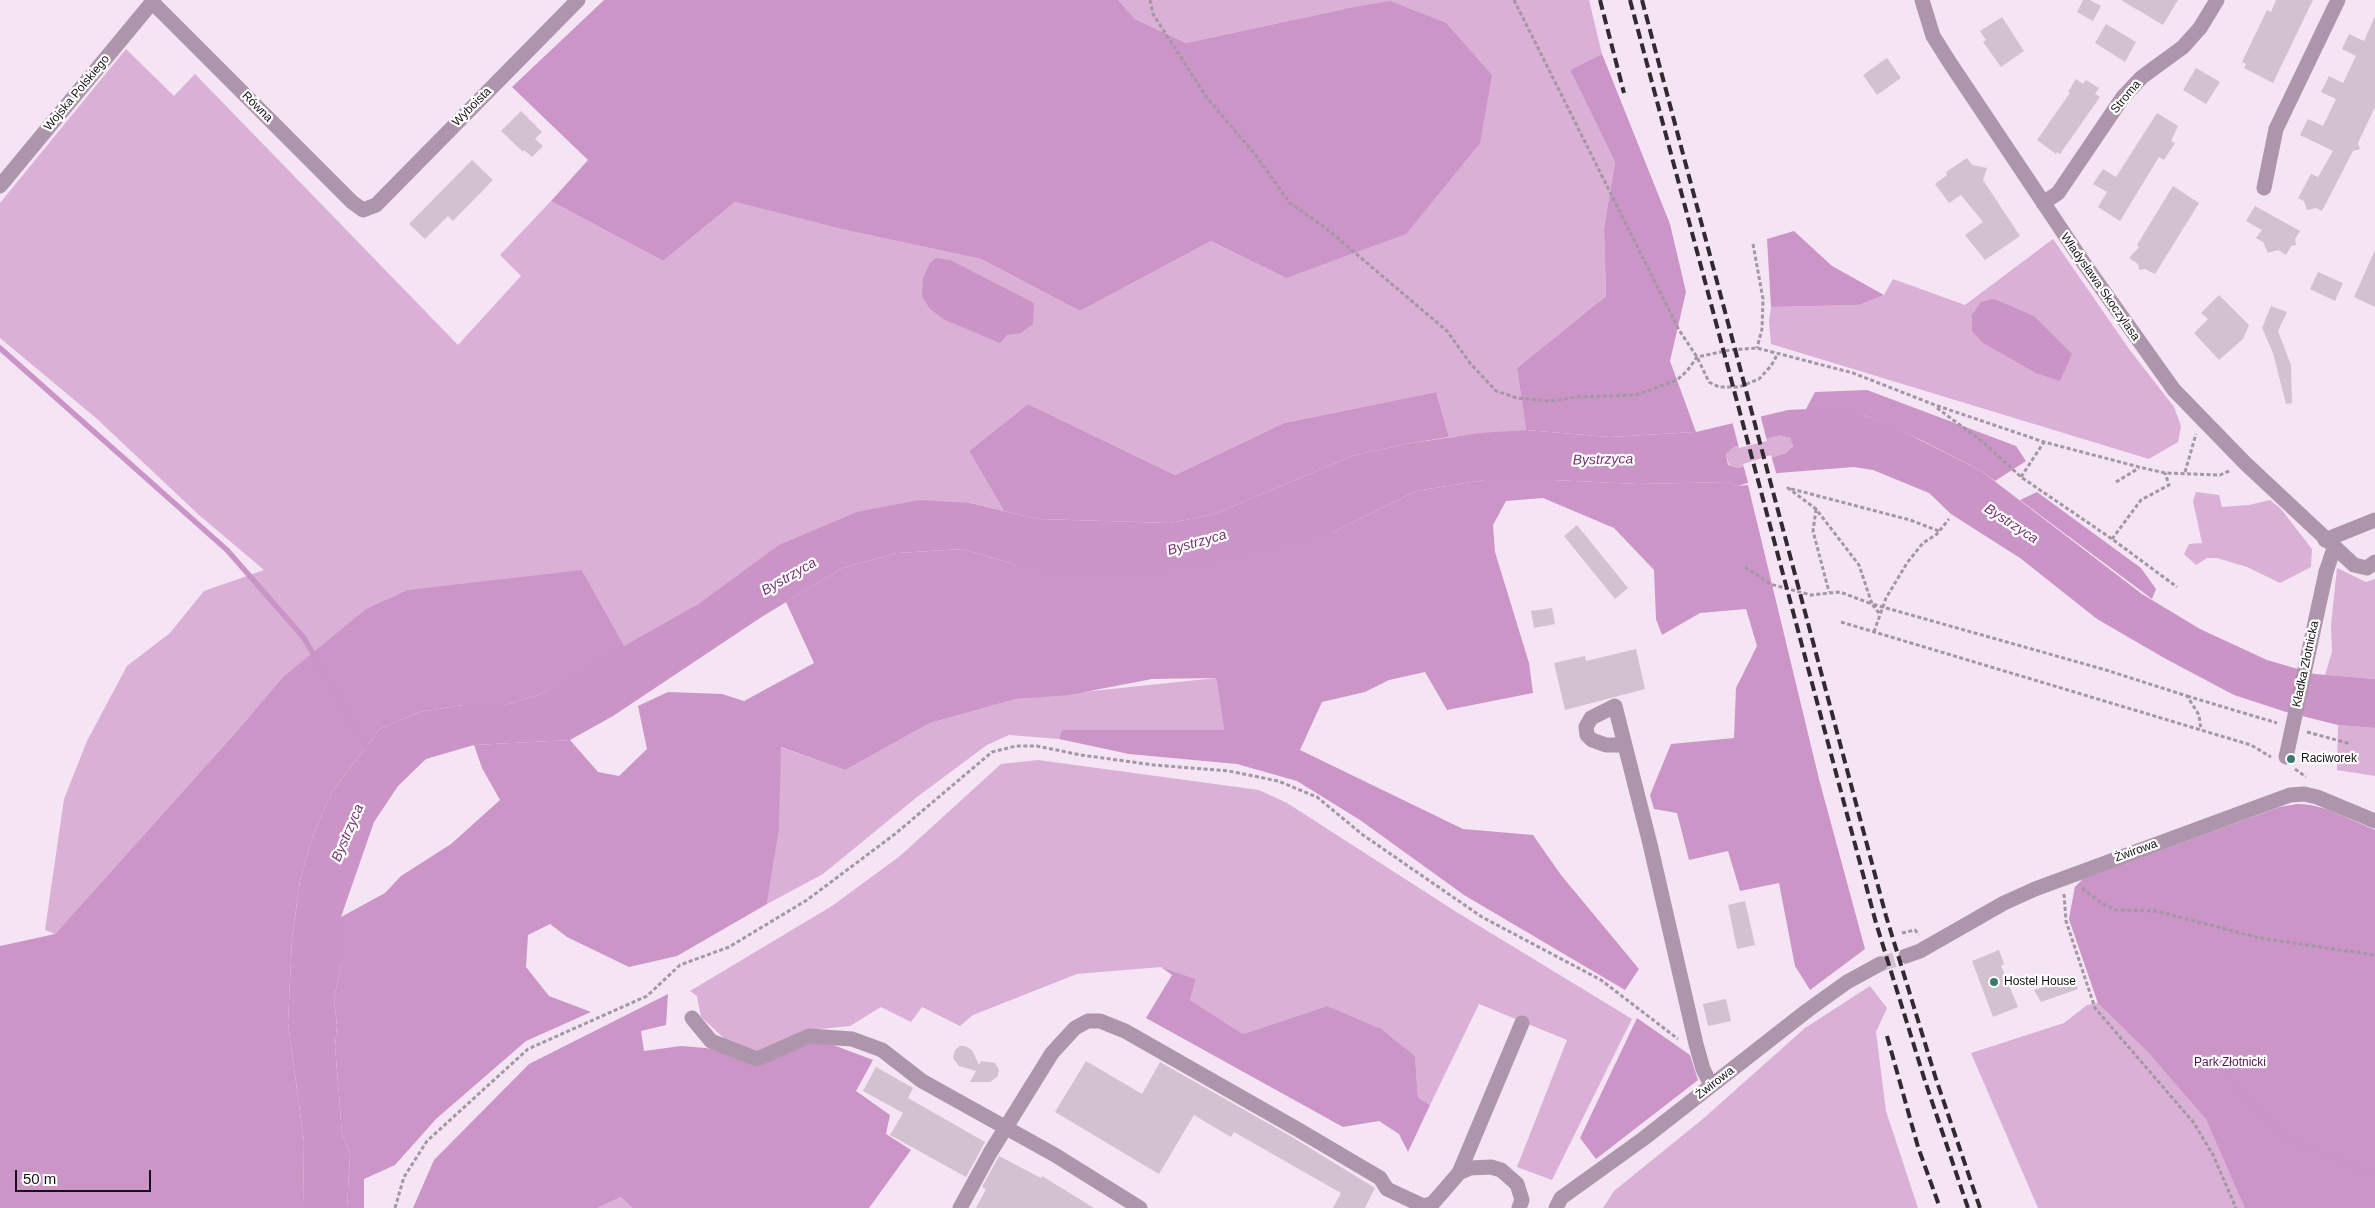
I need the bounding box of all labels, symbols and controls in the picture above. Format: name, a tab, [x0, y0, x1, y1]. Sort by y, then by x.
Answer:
street label: Wojska Polskiego	[41, 52, 113, 134]
street label: Stroma	[2108, 78, 2144, 116]
street label: Wyboista	[449, 84, 495, 130]
street label: Równa	[239, 89, 275, 125]
street label: Władysława Skoczylasa	[2057, 230, 2143, 344]
water label: Bystrzyca	[1573, 451, 1633, 469]
water label: Bystrzyca	[1981, 500, 2041, 548]
water label: Bystrzyca	[1166, 527, 1228, 559]
water label: Bystrzyca	[759, 555, 819, 599]
street label: Kładka Złotnicka	[2290, 619, 2322, 709]
place label: Raciworek	[2301, 752, 2357, 766]
marker: Raciworek	[2285, 753, 2297, 765]
water label: Bystrzyca	[328, 802, 368, 864]
street label: Żwirowa	[2113, 837, 2159, 865]
place label: Hostel House	[2004, 975, 2076, 989]
marker: Hostel House	[1988, 976, 2000, 988]
park label: Park Złotnicki	[2194, 1056, 2266, 1070]
street label: Żwirowa	[1693, 1064, 1737, 1102]
scale bar	[18, 1160, 154, 1192]
text: 50 m	[23, 1170, 56, 1187]

